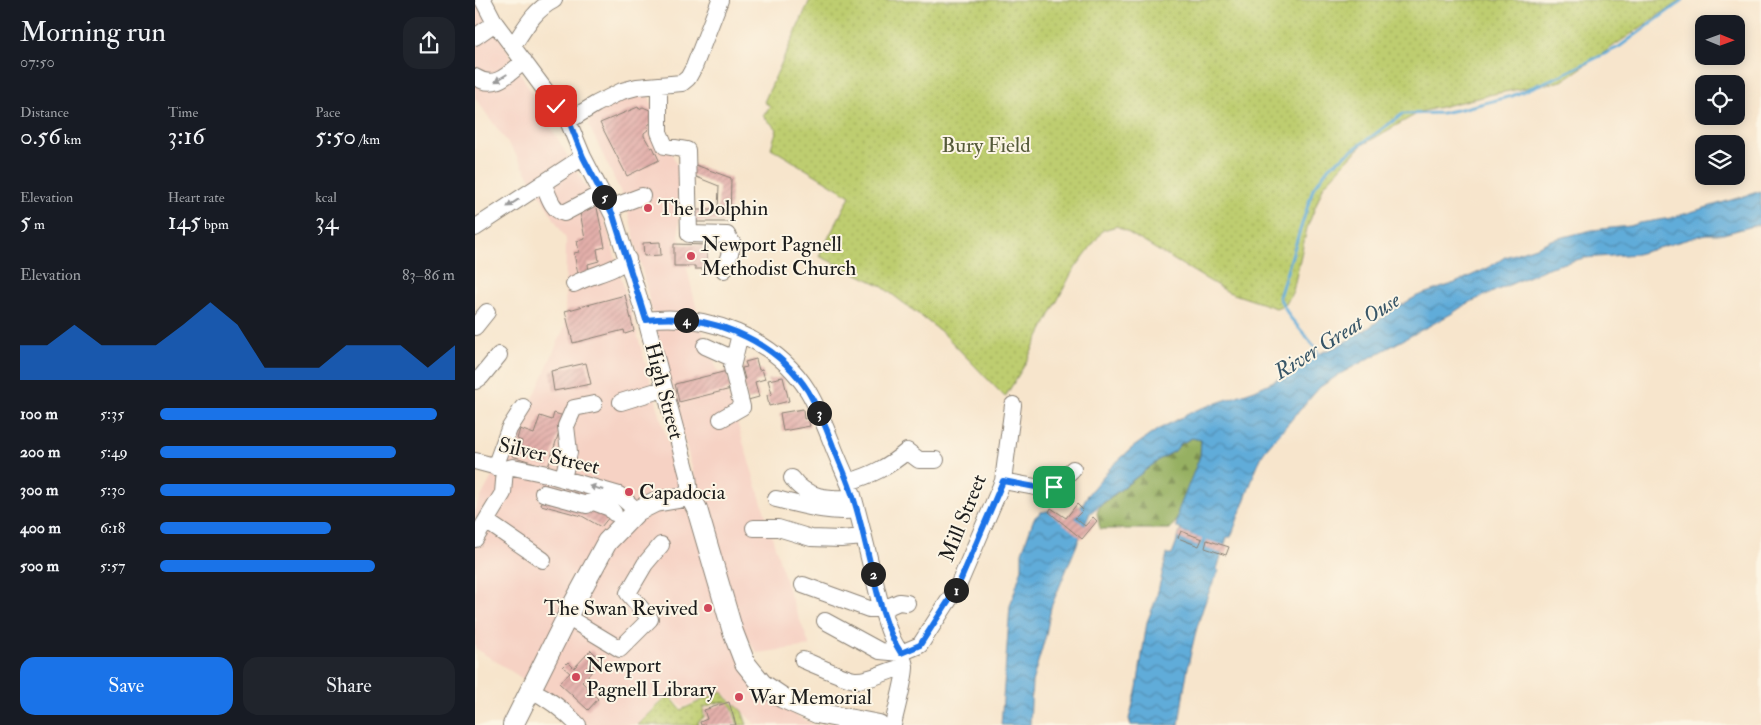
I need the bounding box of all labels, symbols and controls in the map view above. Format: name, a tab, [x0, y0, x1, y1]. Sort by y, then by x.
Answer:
text: Morning run	[20, 15, 166, 50]
north arrow	[1695, 15, 1745, 65]
map controls	[1695, 15, 1745, 185]
button: share	[403, 17, 455, 69]
text: 07:50	[20, 52, 55, 72]
one-way arrow	[494, 73, 508, 82]
button: locate	[1695, 75, 1745, 125]
pin	[535, 85, 577, 127]
icon: check	[542, 92, 570, 120]
text: Distance	[20, 104, 69, 121]
text: Time	[168, 104, 198, 121]
text: Pace	[315, 104, 340, 121]
text: 0.56	[20, 121, 61, 152]
text: 3:16	[168, 121, 205, 152]
text: 5:50	[315, 121, 356, 152]
text: km	[61, 131, 81, 148]
text: /km	[356, 131, 380, 148]
park label: Bury Field	[941, 132, 1031, 159]
button: layers	[1695, 135, 1745, 185]
pin: 5	[591, 184, 617, 210]
text: Elevation	[20, 189, 73, 206]
text: Heart rate	[168, 189, 225, 206]
text: kcal	[315, 189, 337, 206]
text: 5	[601, 189, 608, 206]
place label: The Dolphin	[658, 195, 768, 222]
one-way arrow	[506, 198, 520, 208]
marker: The Dolphin	[642, 202, 654, 214]
text: 5	[20, 206, 31, 237]
text: 145	[168, 206, 201, 237]
text: 34	[315, 206, 338, 237]
text: m	[31, 216, 45, 233]
text: bpm	[201, 216, 229, 233]
place label: Newport Pagnell Methodist Church	[701, 231, 856, 282]
marker: Newport Pagnell Methodist Church	[685, 250, 697, 262]
text: Elevation	[20, 265, 81, 285]
text: 83–86 m	[402, 265, 455, 285]
water label: River Great Ouse	[1268, 286, 1406, 386]
pin: 4	[673, 308, 699, 332]
text: 4	[683, 312, 690, 329]
street label: High Street	[638, 340, 690, 443]
pin: 3	[807, 400, 831, 426]
text: 100 m	[20, 404, 58, 424]
text: 5:35	[100, 404, 124, 424]
text: 3	[817, 405, 822, 422]
street label: Silver Street	[496, 431, 602, 481]
text: 200 m	[20, 442, 60, 462]
text: 5:49	[100, 442, 128, 462]
pin	[1033, 466, 1075, 508]
street label: Mill Street	[933, 470, 993, 566]
icon: arrive	[1040, 473, 1068, 501]
place label: Capadocia	[639, 479, 726, 506]
text: 300 m	[20, 480, 58, 500]
text: 5:30	[100, 480, 125, 500]
one-way arrow	[588, 484, 603, 492]
marker: Capadocia	[623, 486, 635, 498]
text: 400 m	[20, 518, 61, 538]
text: 6:18	[100, 518, 125, 538]
text: 500 m	[20, 556, 59, 576]
text: 5:57	[100, 556, 125, 576]
pin: 2	[861, 562, 885, 586]
text: 2	[870, 566, 877, 583]
pin: 1	[943, 578, 969, 602]
text: 1	[954, 582, 959, 599]
place label: The Swan Revived	[544, 595, 699, 622]
marker: The Swan Revived	[702, 602, 714, 614]
place label: Newport Pagnell Library	[586, 652, 717, 703]
button: Save	[20, 657, 233, 715]
button: Share	[243, 657, 455, 715]
marker: Newport Pagnell Library	[570, 671, 582, 683]
place label: War Memorial	[748, 684, 873, 711]
marker: War Memorial	[733, 691, 745, 703]

